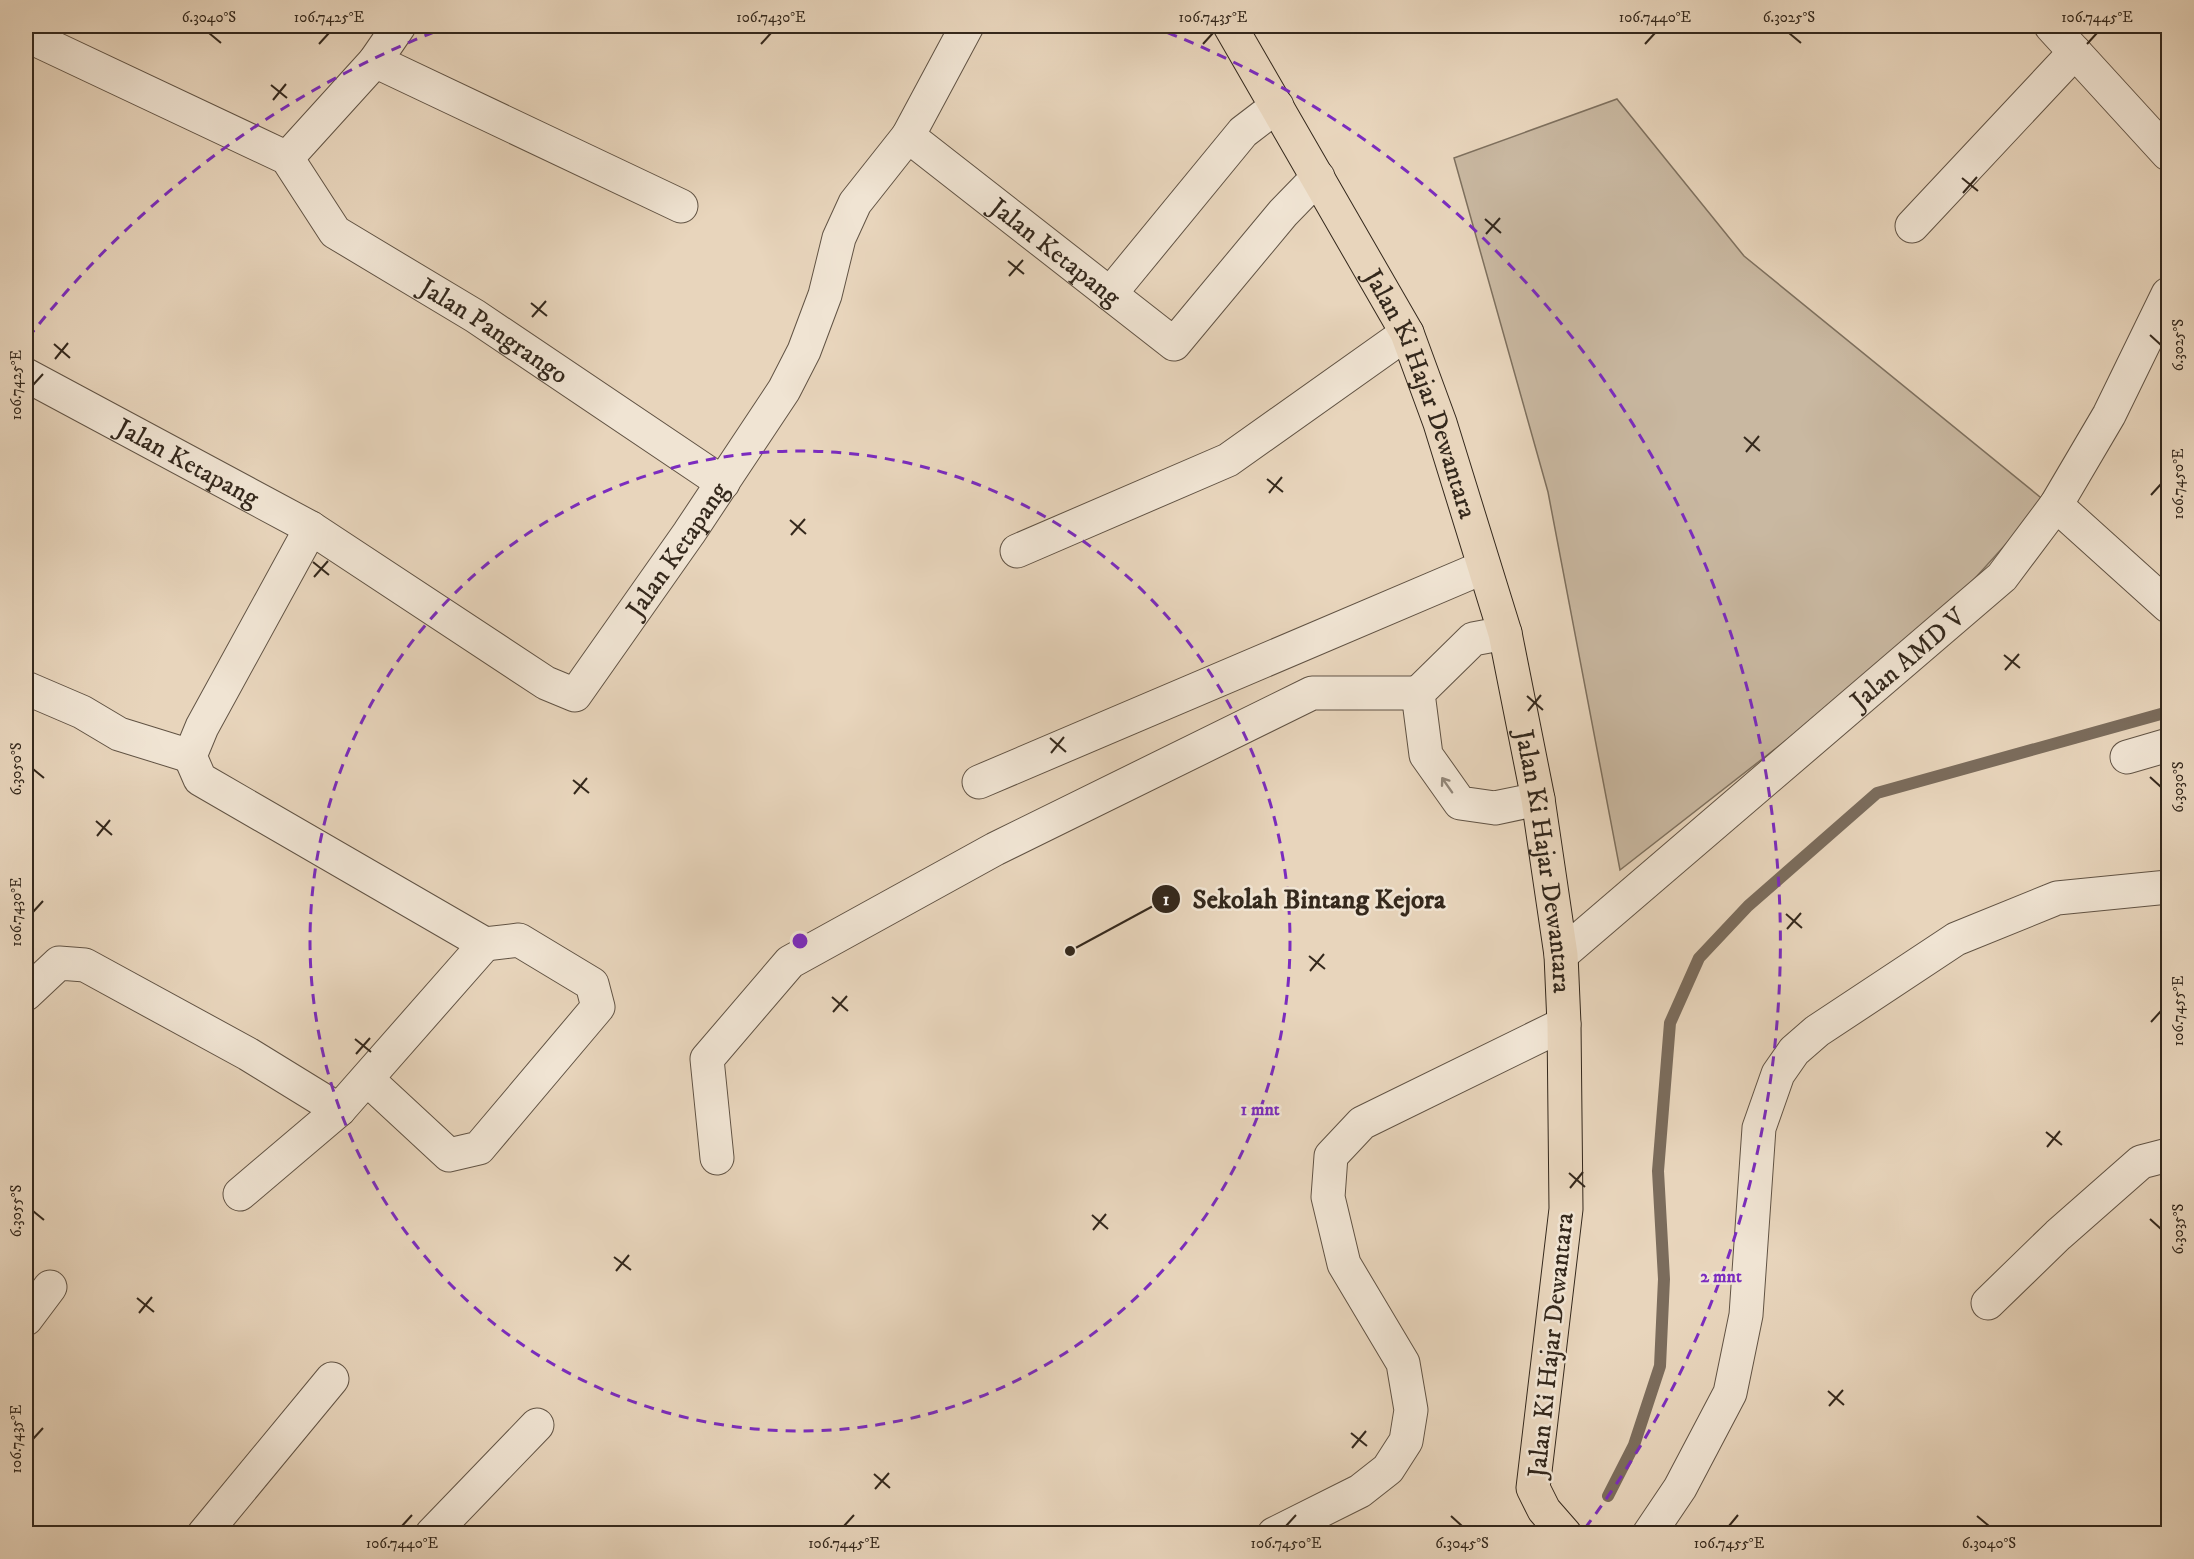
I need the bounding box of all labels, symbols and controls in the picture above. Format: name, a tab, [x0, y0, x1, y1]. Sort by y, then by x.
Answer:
text: 6.3040°S	[182, 8, 236, 27]
text: 106.7425°E	[294, 8, 365, 27]
text: 106.7430°E	[736, 8, 806, 27]
text: 106.7435°E	[1179, 8, 1248, 27]
text: 106.7440°E	[1619, 8, 1692, 27]
text: 6.3025°S	[1763, 8, 1815, 27]
text: 106.7445°E	[2061, 8, 2133, 27]
street label: Jalan Ketapang	[981, 190, 1127, 314]
street label: Jalan Ki Hajar Dewantara	[1355, 262, 1484, 523]
street label: Jalan Pangrango	[411, 270, 574, 392]
text: 6.3025°S	[2169, 319, 2188, 371]
text: 106.7425°E	[7, 349, 26, 420]
street label: Jalan Ketapang	[108, 411, 265, 515]
text: 106.7450°E	[2169, 448, 2188, 520]
street label: Jalan Ketapang	[619, 476, 736, 626]
street label: Jalan AMD V	[1843, 601, 1973, 719]
street label: Jalan Ki Hajar Dewantara	[1506, 725, 1578, 994]
text: 6.3050°S	[7, 742, 26, 796]
text: 6.3030°S	[2169, 761, 2188, 813]
one-way arrow	[1441, 777, 1453, 793]
callout: Sekolah Bintang Kejora	[1151, 876, 1458, 921]
text: 106.7430°E	[7, 877, 26, 947]
text: Sekolah Bintang Kejora	[1193, 883, 1446, 917]
text: 1	[1163, 889, 1170, 911]
centre of rings	[790, 931, 810, 951]
text: 106.7455°E	[2169, 975, 2188, 1046]
text: 1 mnt	[1240, 1099, 1280, 1121]
text: 6.3055°S	[7, 1185, 26, 1237]
text: 6.3035°S	[2169, 1203, 2188, 1254]
street label: Jalan Ki Hajar Dewantara	[1521, 1211, 1582, 1481]
text: 2 mnt	[1700, 1266, 1742, 1288]
text: 106.7435°E	[7, 1404, 26, 1473]
text: 106.7440°E	[366, 1534, 439, 1553]
text: 106.7445°E	[808, 1534, 880, 1553]
text: 106.7450°E	[1250, 1534, 1322, 1553]
text: 6.3045°S	[1435, 1534, 1489, 1553]
text: 106.7455°E	[1694, 1534, 1765, 1553]
text: 6.3040°S	[1962, 1534, 2016, 1553]

